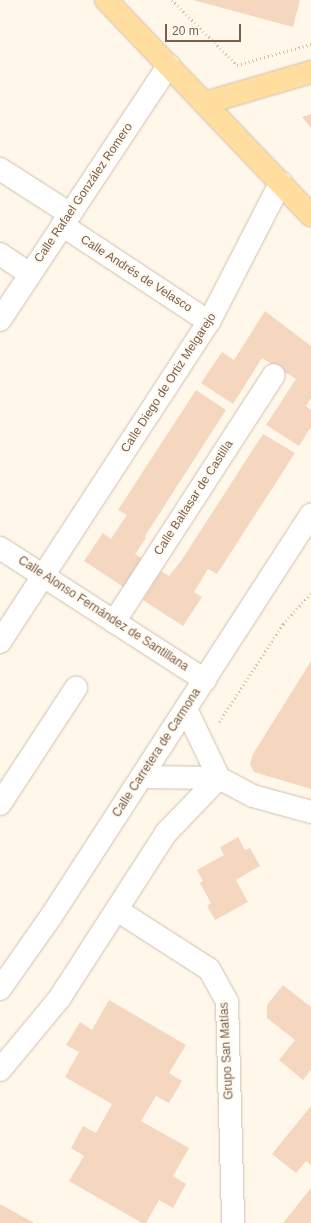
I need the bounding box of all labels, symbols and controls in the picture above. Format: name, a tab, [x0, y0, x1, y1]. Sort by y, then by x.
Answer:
scale bar	[167, 16, 243, 42]
text: 20 m	[172, 24, 199, 38]
street label: Calle Rafael González Romero	[32, 120, 136, 266]
street label: Calle Andrés de Velasco	[77, 232, 195, 316]
street label: Calle Diego de Ortiz Melgarejo	[118, 311, 220, 455]
street label: Calle Baltasar de Castilla	[151, 438, 237, 558]
street label: Calle Alonso Fernández de Santillana	[15, 553, 191, 675]
street label: Calle Carretera de Carmona	[110, 686, 204, 820]
street label: Grupo San Matías	[217, 1002, 237, 1100]

